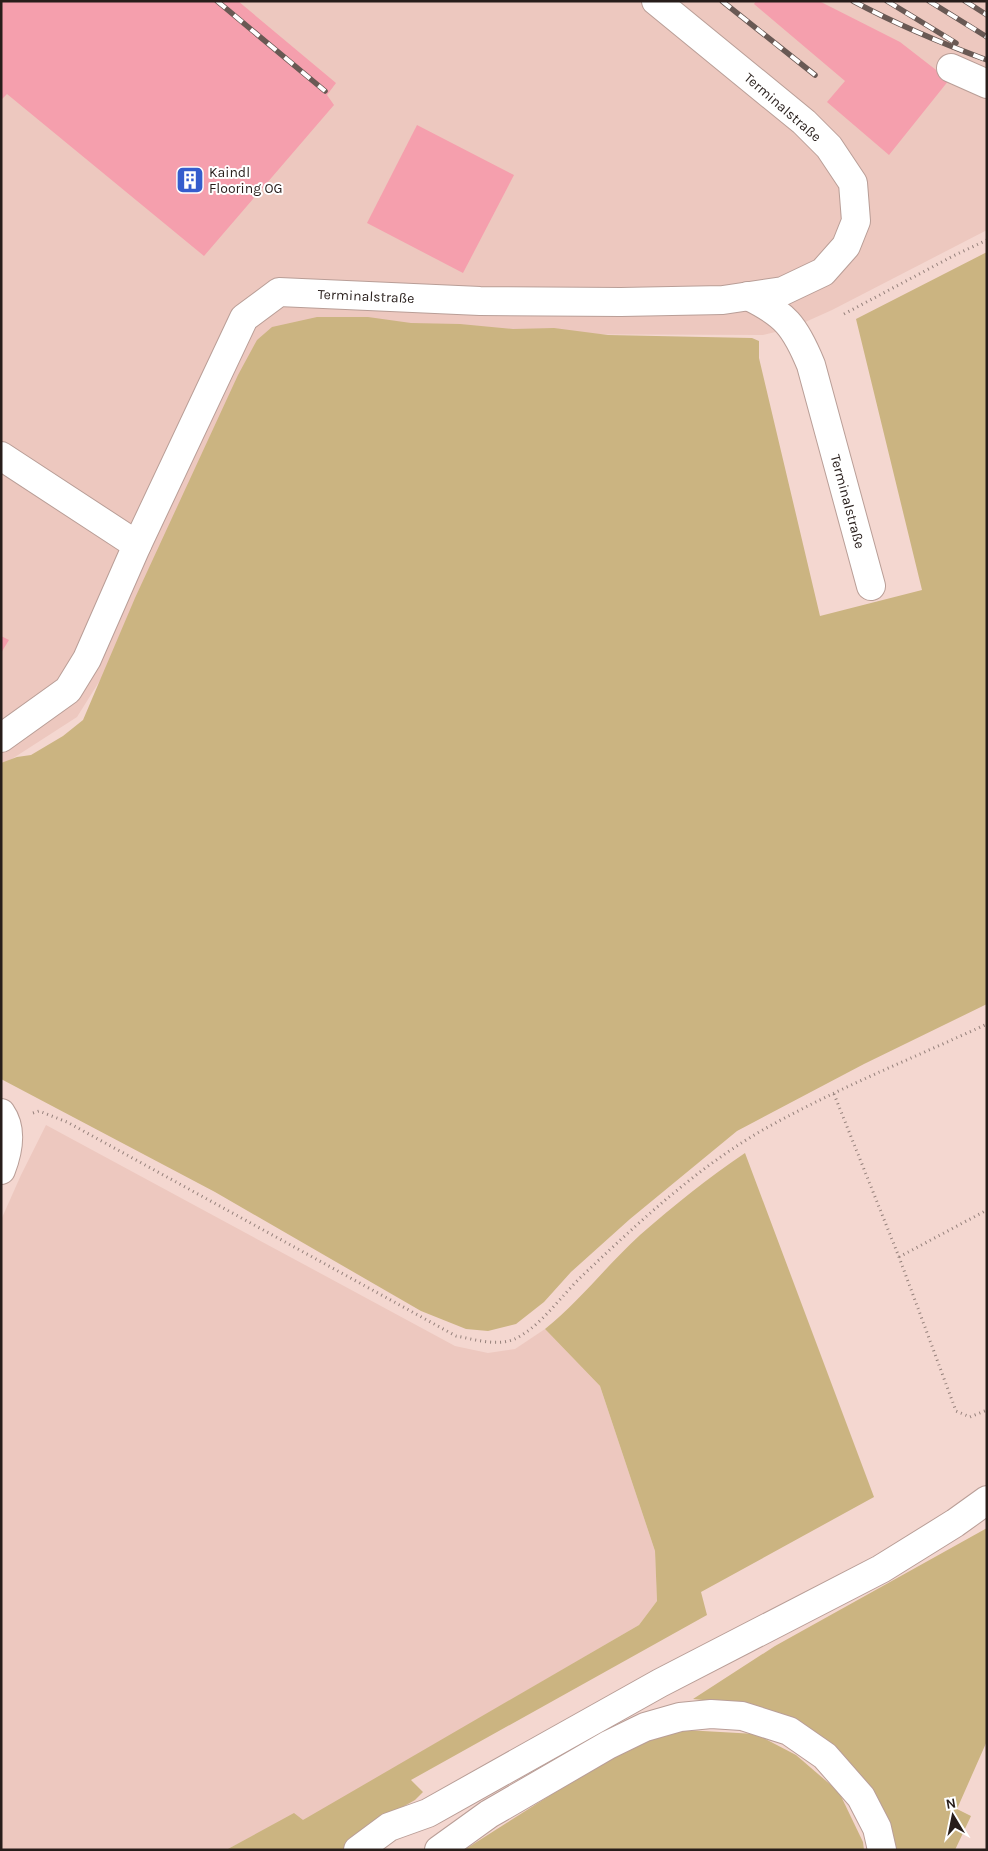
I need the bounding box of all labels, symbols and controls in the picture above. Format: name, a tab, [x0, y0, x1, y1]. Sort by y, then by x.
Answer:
street label: Terminalstraße	[741, 69, 825, 146]
place label: Kaindl Flooring OG	[209, 164, 283, 197]
building icon: Kaindl Flooring OG	[175, 165, 205, 195]
street label: Terminalstraße	[317, 286, 415, 307]
street label: Terminalstraße	[827, 453, 868, 551]
north arrow	[928, 1791, 978, 1841]
text: N	[944, 1794, 957, 1813]

